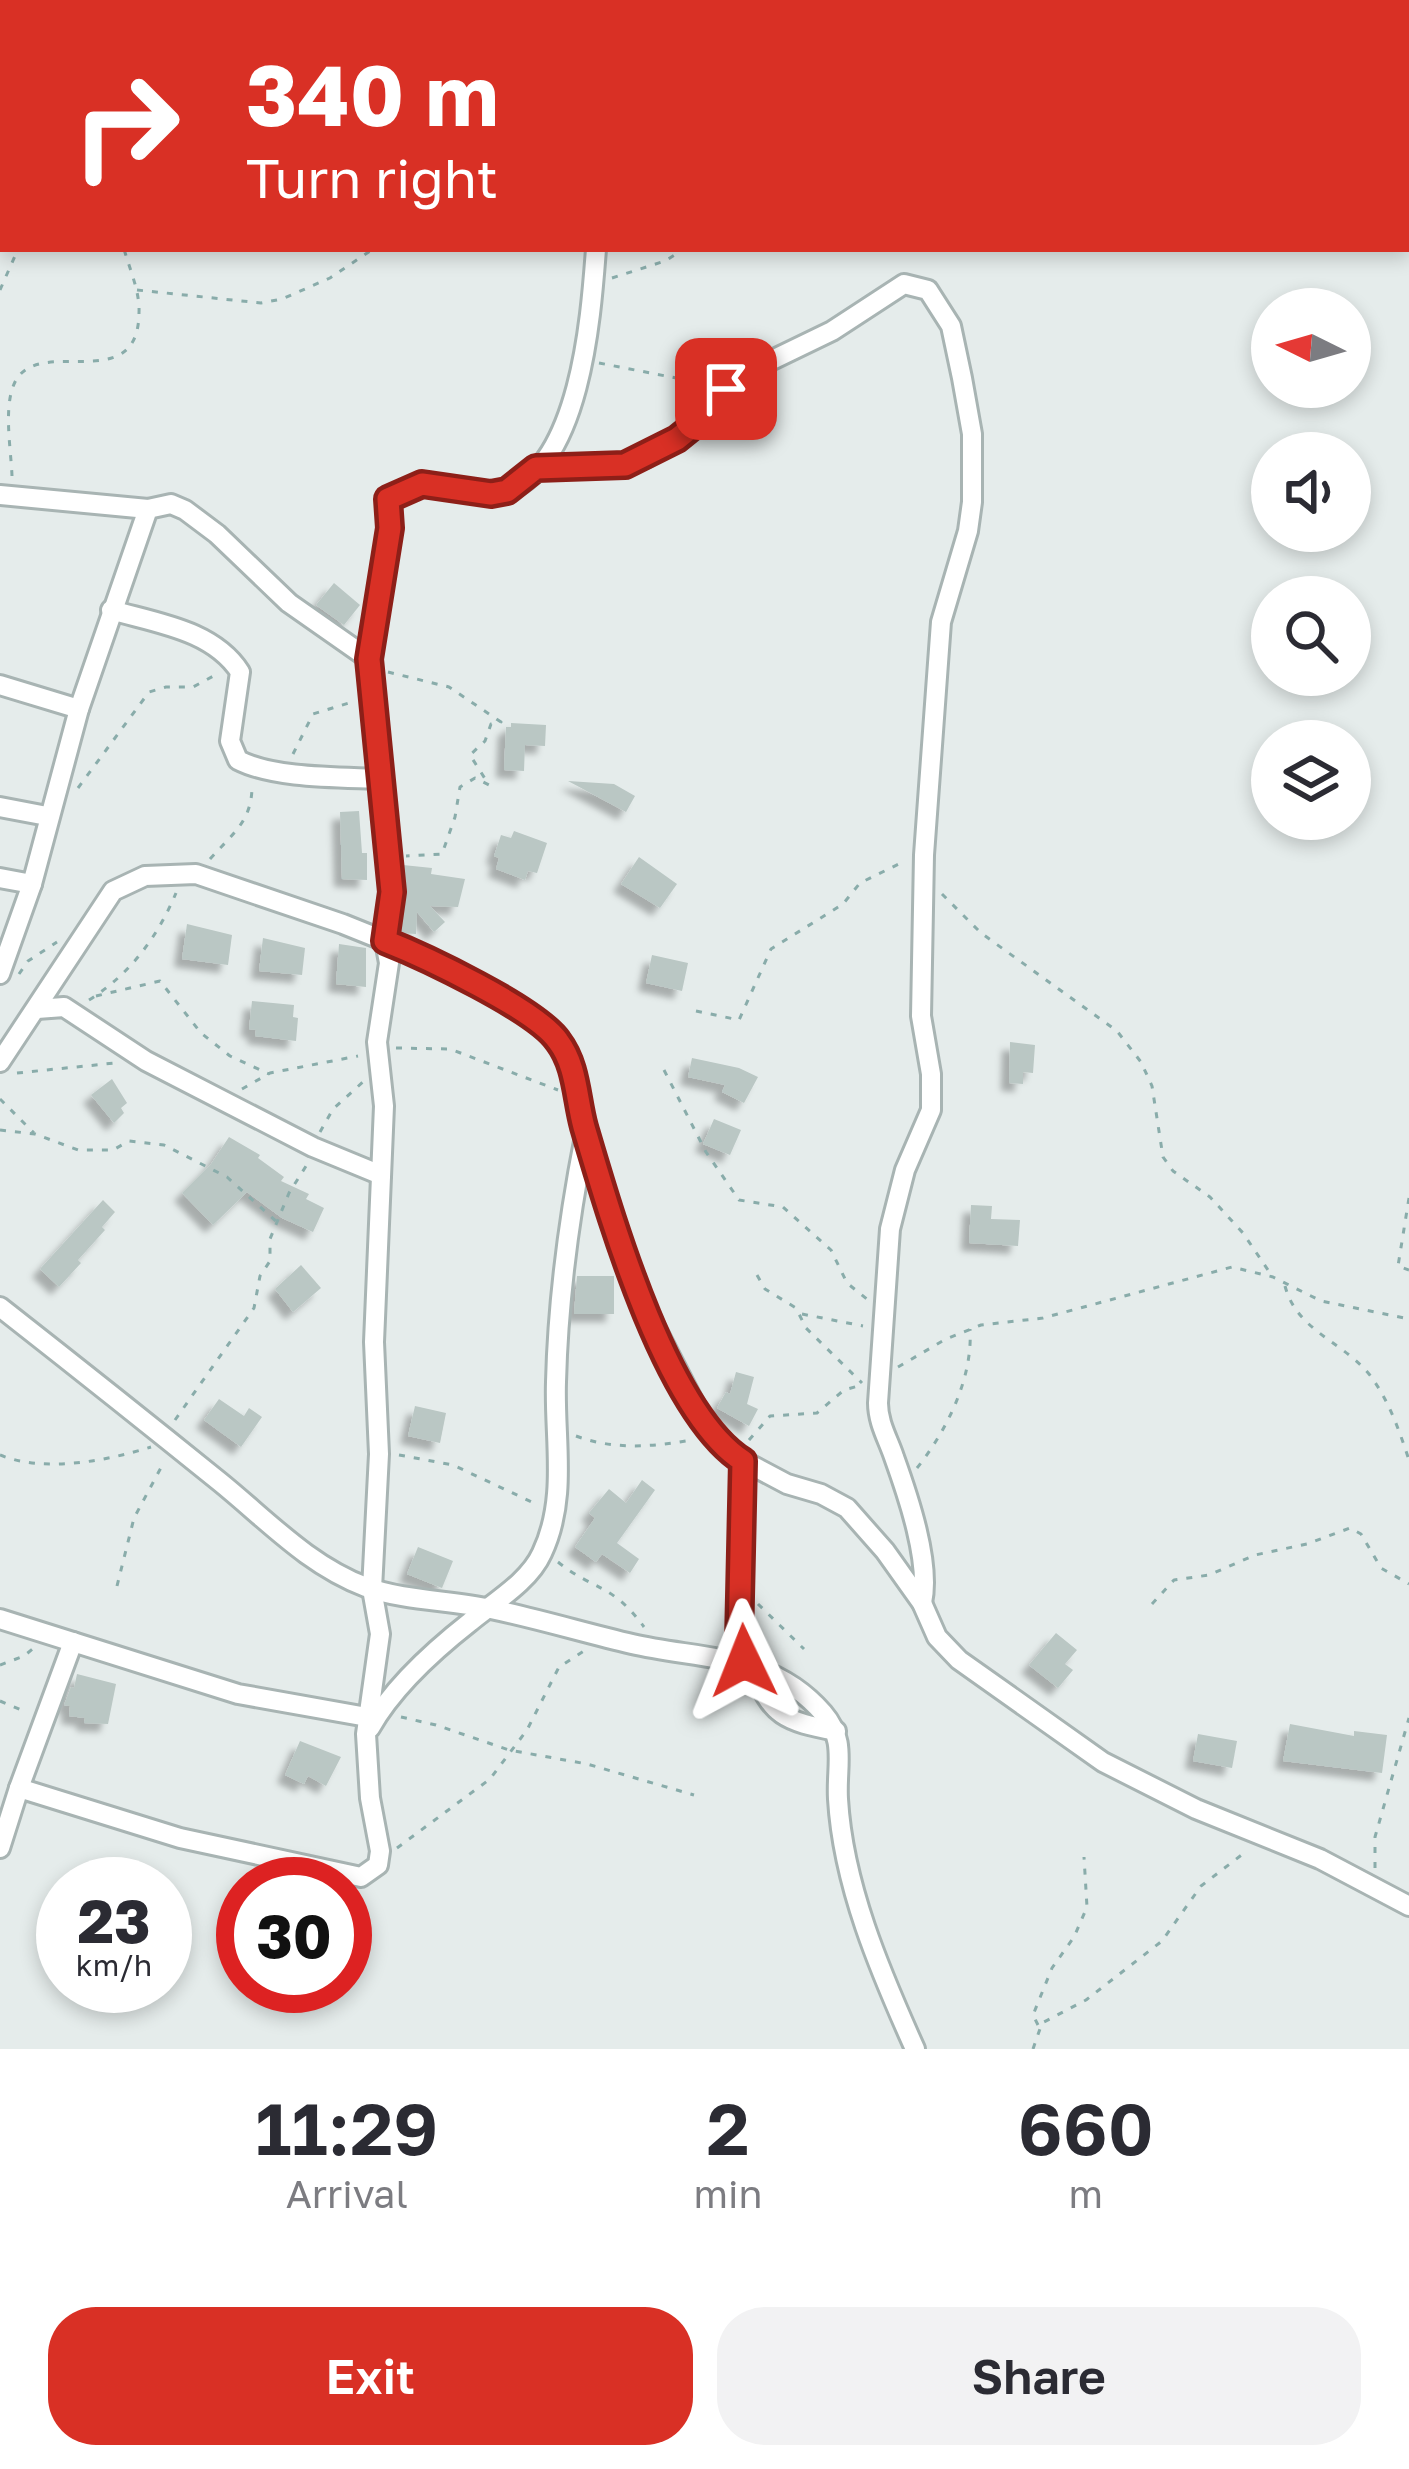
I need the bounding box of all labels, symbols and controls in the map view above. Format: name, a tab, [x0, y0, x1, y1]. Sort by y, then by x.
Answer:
text: 340 m	[246, 44, 499, 144]
icon: right	[48, 48, 204, 204]
text: Turn right	[246, 145, 498, 210]
north arrow	[1251, 288, 1371, 408]
map controls	[1251, 288, 1371, 840]
pin	[675, 338, 777, 440]
icon: arrive	[693, 356, 759, 422]
button: sound	[1251, 432, 1371, 552]
button: search	[1251, 576, 1371, 696]
button: layers	[1251, 720, 1371, 840]
position arrow	[681, 1598, 807, 1724]
speed limit sign: 30	[216, 1857, 372, 2013]
text: 23	[77, 1884, 151, 1956]
text: km/h	[76, 1947, 152, 1983]
text: 11:29	[255, 2084, 438, 2171]
text: 2	[706, 2084, 750, 2171]
text: 660	[1018, 2084, 1154, 2171]
text: Arrival	[286, 2170, 408, 2217]
text: min	[694, 2170, 763, 2217]
text: m	[1068, 2170, 1103, 2217]
button: Exit	[48, 2307, 693, 2445]
button: Share	[717, 2307, 1361, 2445]

